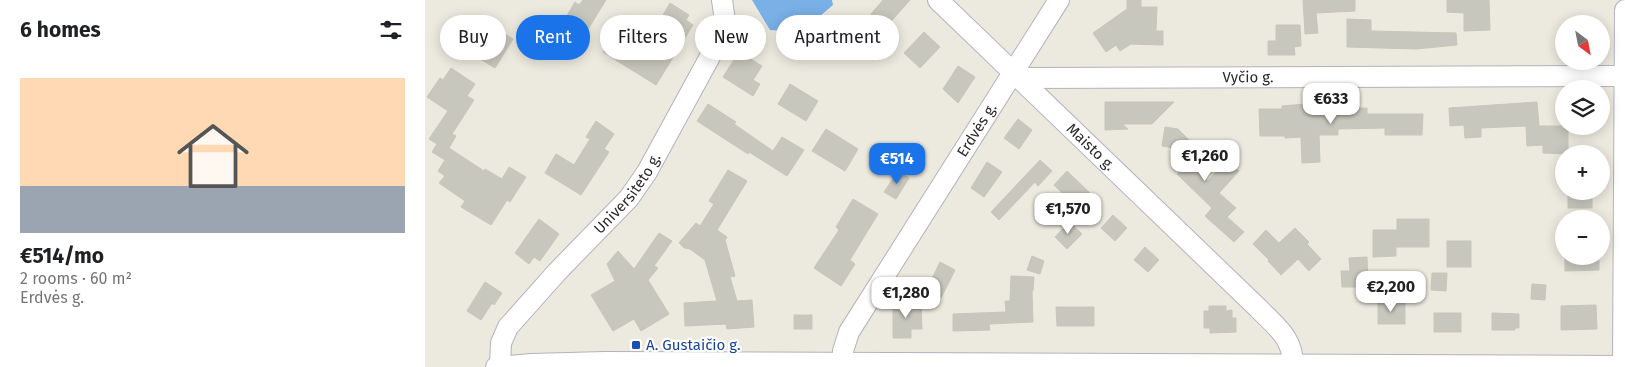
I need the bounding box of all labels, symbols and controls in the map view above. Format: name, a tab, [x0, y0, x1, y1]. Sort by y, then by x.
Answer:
chip: Buy	[440, 15, 506, 60]
chip: Rent	[516, 15, 590, 60]
chip: Filters	[600, 15, 685, 60]
chip: New	[695, 15, 766, 60]
chip: Apartment	[776, 15, 899, 60]
north arrow	[1555, 15, 1610, 70]
map controls	[1555, 15, 1610, 265]
icon: filters	[377, 16, 405, 44]
text: 6 homes	[20, 17, 101, 43]
street label: Vyčio g.	[1222, 68, 1274, 86]
button: layers	[1555, 80, 1610, 135]
pin: €633	[1301, 82, 1361, 125]
text: €633	[1314, 89, 1348, 108]
street label: Erdvės g.	[953, 100, 1000, 160]
icon: home	[168, 111, 258, 201]
street label: Maisto g.	[1063, 120, 1119, 174]
pin: €1,260	[1164, 140, 1246, 182]
pin: €514	[867, 142, 927, 185]
button: +	[1555, 145, 1610, 200]
text: €1,260	[1182, 146, 1228, 165]
text: €514	[880, 149, 914, 168]
street label: Universiteto g.	[590, 150, 664, 238]
pin: €1,570	[1027, 192, 1109, 235]
text: €1,570	[1045, 199, 1091, 218]
button: −	[1555, 210, 1610, 265]
text: €514/mo	[20, 243, 104, 269]
text: 2 rooms · 60 m²	[20, 269, 132, 288]
pin: €2,200	[1350, 270, 1432, 313]
pin: €1,280	[865, 276, 947, 319]
text: €2,200	[1367, 277, 1415, 296]
text: €1,280	[882, 283, 930, 302]
text: Erdvės g.	[20, 288, 84, 307]
place label: A. Gustaičio g.	[646, 336, 741, 354]
marker: A. Gustaičio g.	[630, 339, 642, 351]

